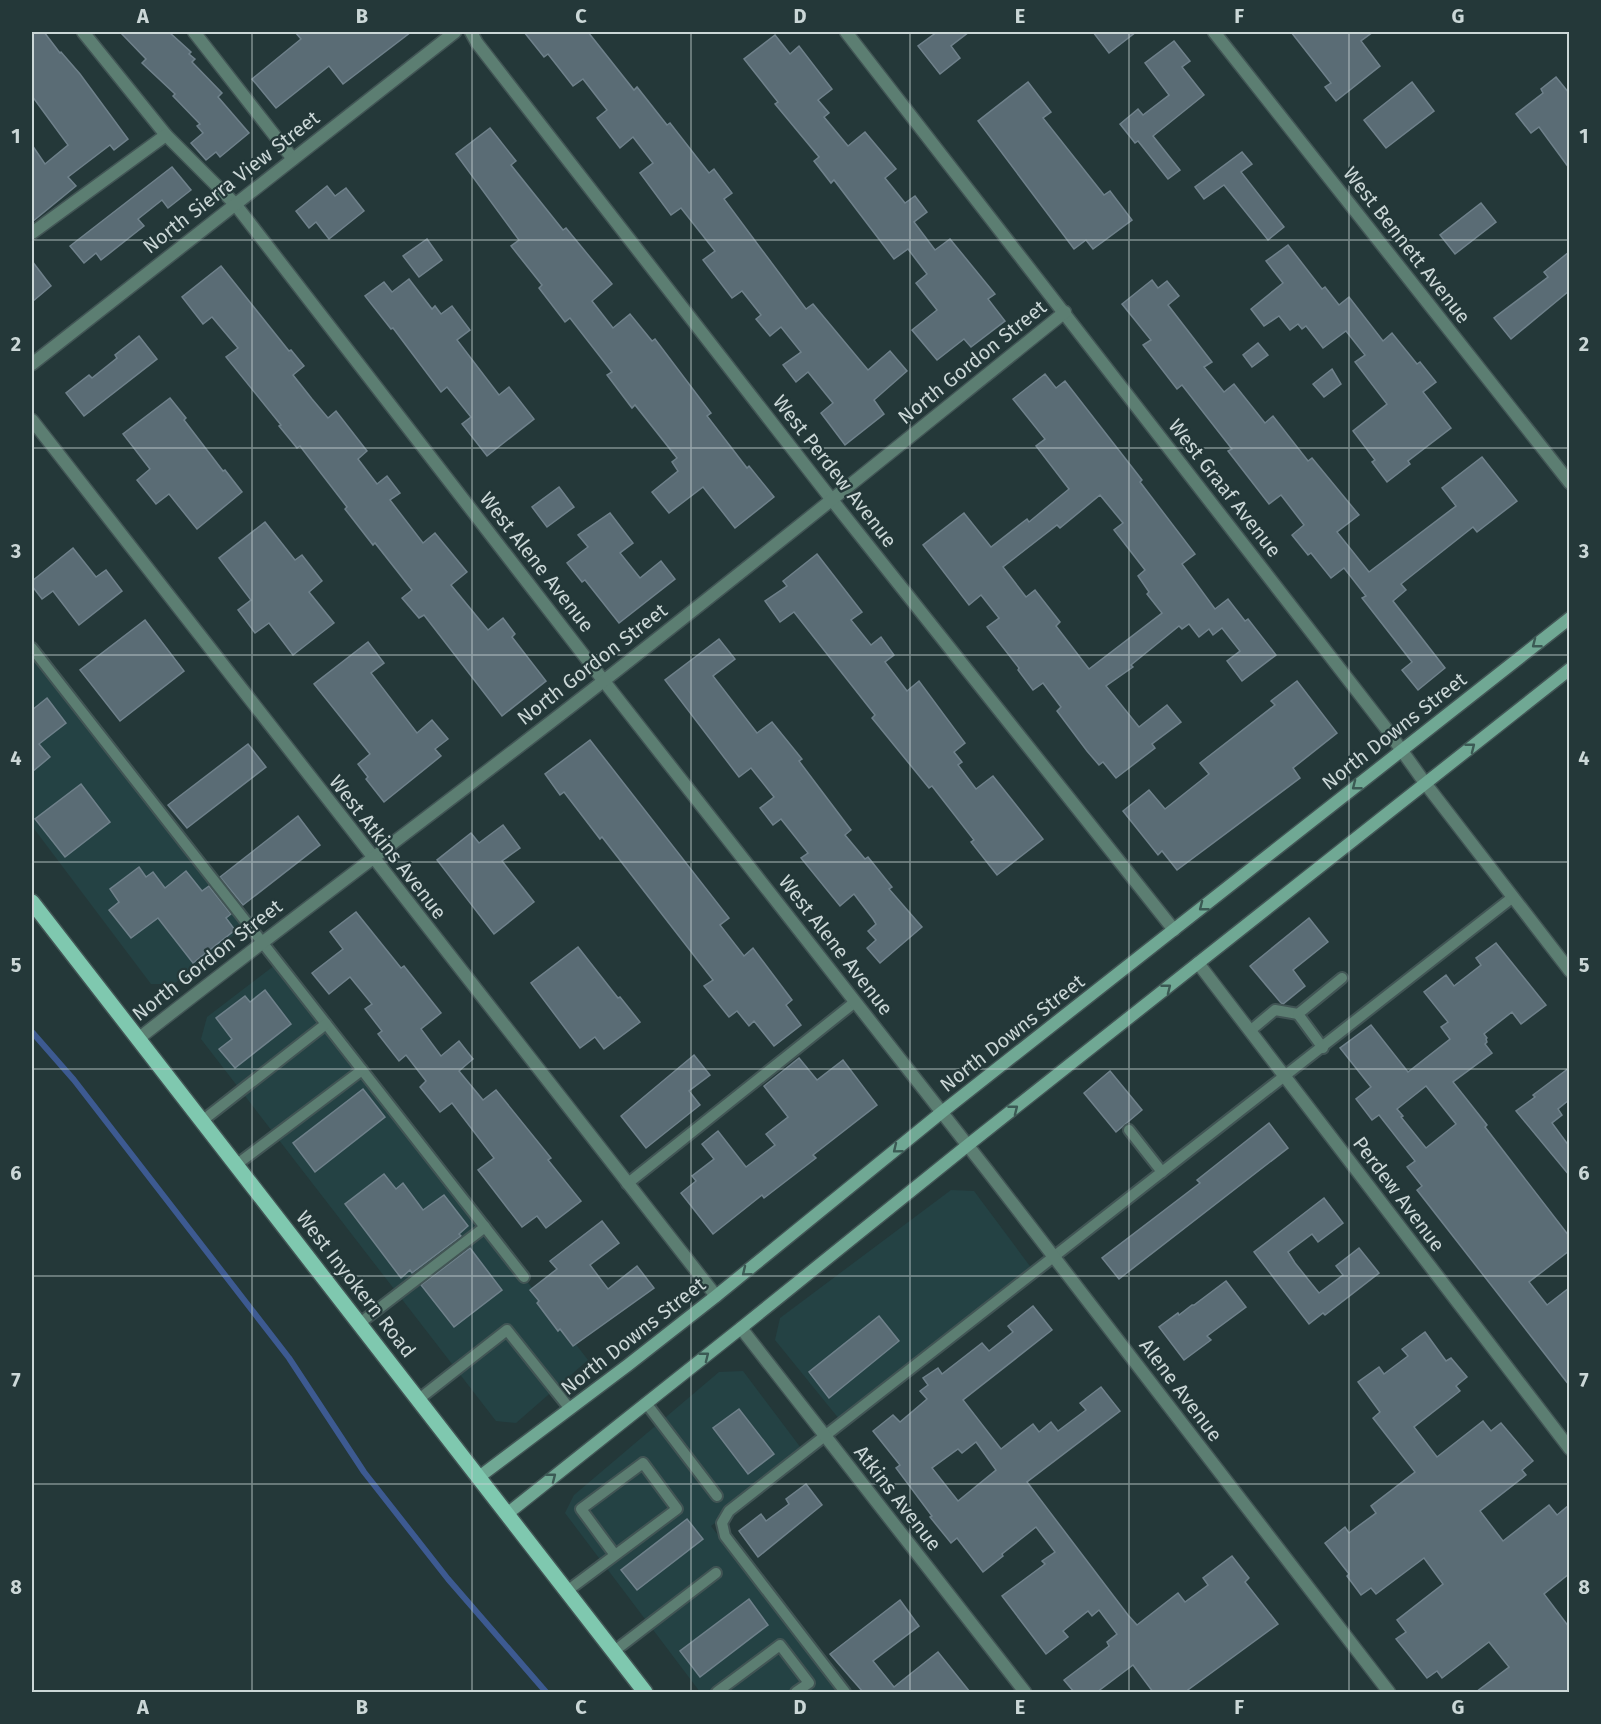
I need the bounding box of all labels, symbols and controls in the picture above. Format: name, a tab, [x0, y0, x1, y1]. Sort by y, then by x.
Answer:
text: A	[136, 4, 150, 28]
text: B	[356, 4, 368, 28]
text: C	[575, 4, 587, 28]
text: D	[793, 4, 807, 28]
text: E	[1015, 4, 1025, 28]
text: F	[1234, 4, 1244, 28]
text: G	[1452, 4, 1464, 28]
street label: North Sierra View Street	[138, 105, 325, 258]
text: 1	[11, 124, 21, 148]
text: 1	[1579, 124, 1589, 148]
street label: West Bennett Avenue	[1338, 162, 1476, 328]
street label: North Gordon Street	[893, 294, 1052, 429]
text: 2	[11, 332, 21, 356]
text: 2	[1579, 332, 1589, 356]
street label: West Perdew Avenue	[768, 390, 902, 552]
street label: West Graaf Avenue	[1164, 414, 1286, 562]
street label: West Alene Avenue	[475, 487, 599, 637]
text: 3	[10, 539, 21, 563]
text: 3	[1578, 539, 1589, 563]
street label: North Gordon Street	[512, 598, 672, 730]
one-way arrow	[1532, 636, 1543, 647]
street label: North Downs Street	[1317, 667, 1472, 795]
one-way arrow	[1464, 743, 1475, 754]
text: 4	[10, 746, 22, 770]
text: 4	[1578, 746, 1590, 770]
street label: West Atkins Avenue	[324, 770, 452, 924]
one-way arrow	[1351, 779, 1362, 790]
street label: West Alene Avenue	[774, 870, 898, 1020]
street label: North Gordon Street	[127, 894, 287, 1026]
one-way arrow	[1199, 900, 1210, 911]
text: 5	[11, 953, 22, 977]
text: 5	[1579, 953, 1590, 977]
street label: North Downs Street	[935, 969, 1090, 1097]
one-way arrow	[1160, 984, 1171, 995]
one-way arrow	[1007, 1105, 1018, 1116]
street label: Perdew Avenue	[1348, 1132, 1450, 1256]
one-way arrow	[893, 1142, 904, 1153]
text: 6	[10, 1161, 22, 1185]
text: 6	[1578, 1161, 1590, 1185]
street label: West Inyokern Road	[291, 1206, 421, 1362]
one-way arrow	[741, 1265, 752, 1276]
street label: North Downs Street	[556, 1272, 711, 1400]
street label: Alene Avenue	[1135, 1334, 1227, 1446]
one-way arrow	[699, 1353, 710, 1364]
text: 7	[11, 1368, 21, 1392]
text: 7	[1579, 1368, 1589, 1392]
street label: Atkins Avenue	[849, 1440, 947, 1556]
one-way arrow	[546, 1474, 557, 1485]
text: 8	[10, 1575, 22, 1599]
text: 8	[1578, 1575, 1590, 1599]
text: A	[136, 1695, 150, 1719]
text: B	[356, 1695, 368, 1719]
text: C	[575, 1695, 587, 1719]
text: D	[793, 1695, 807, 1719]
text: E	[1015, 1695, 1025, 1719]
text: F	[1234, 1695, 1244, 1719]
text: G	[1452, 1695, 1464, 1719]

